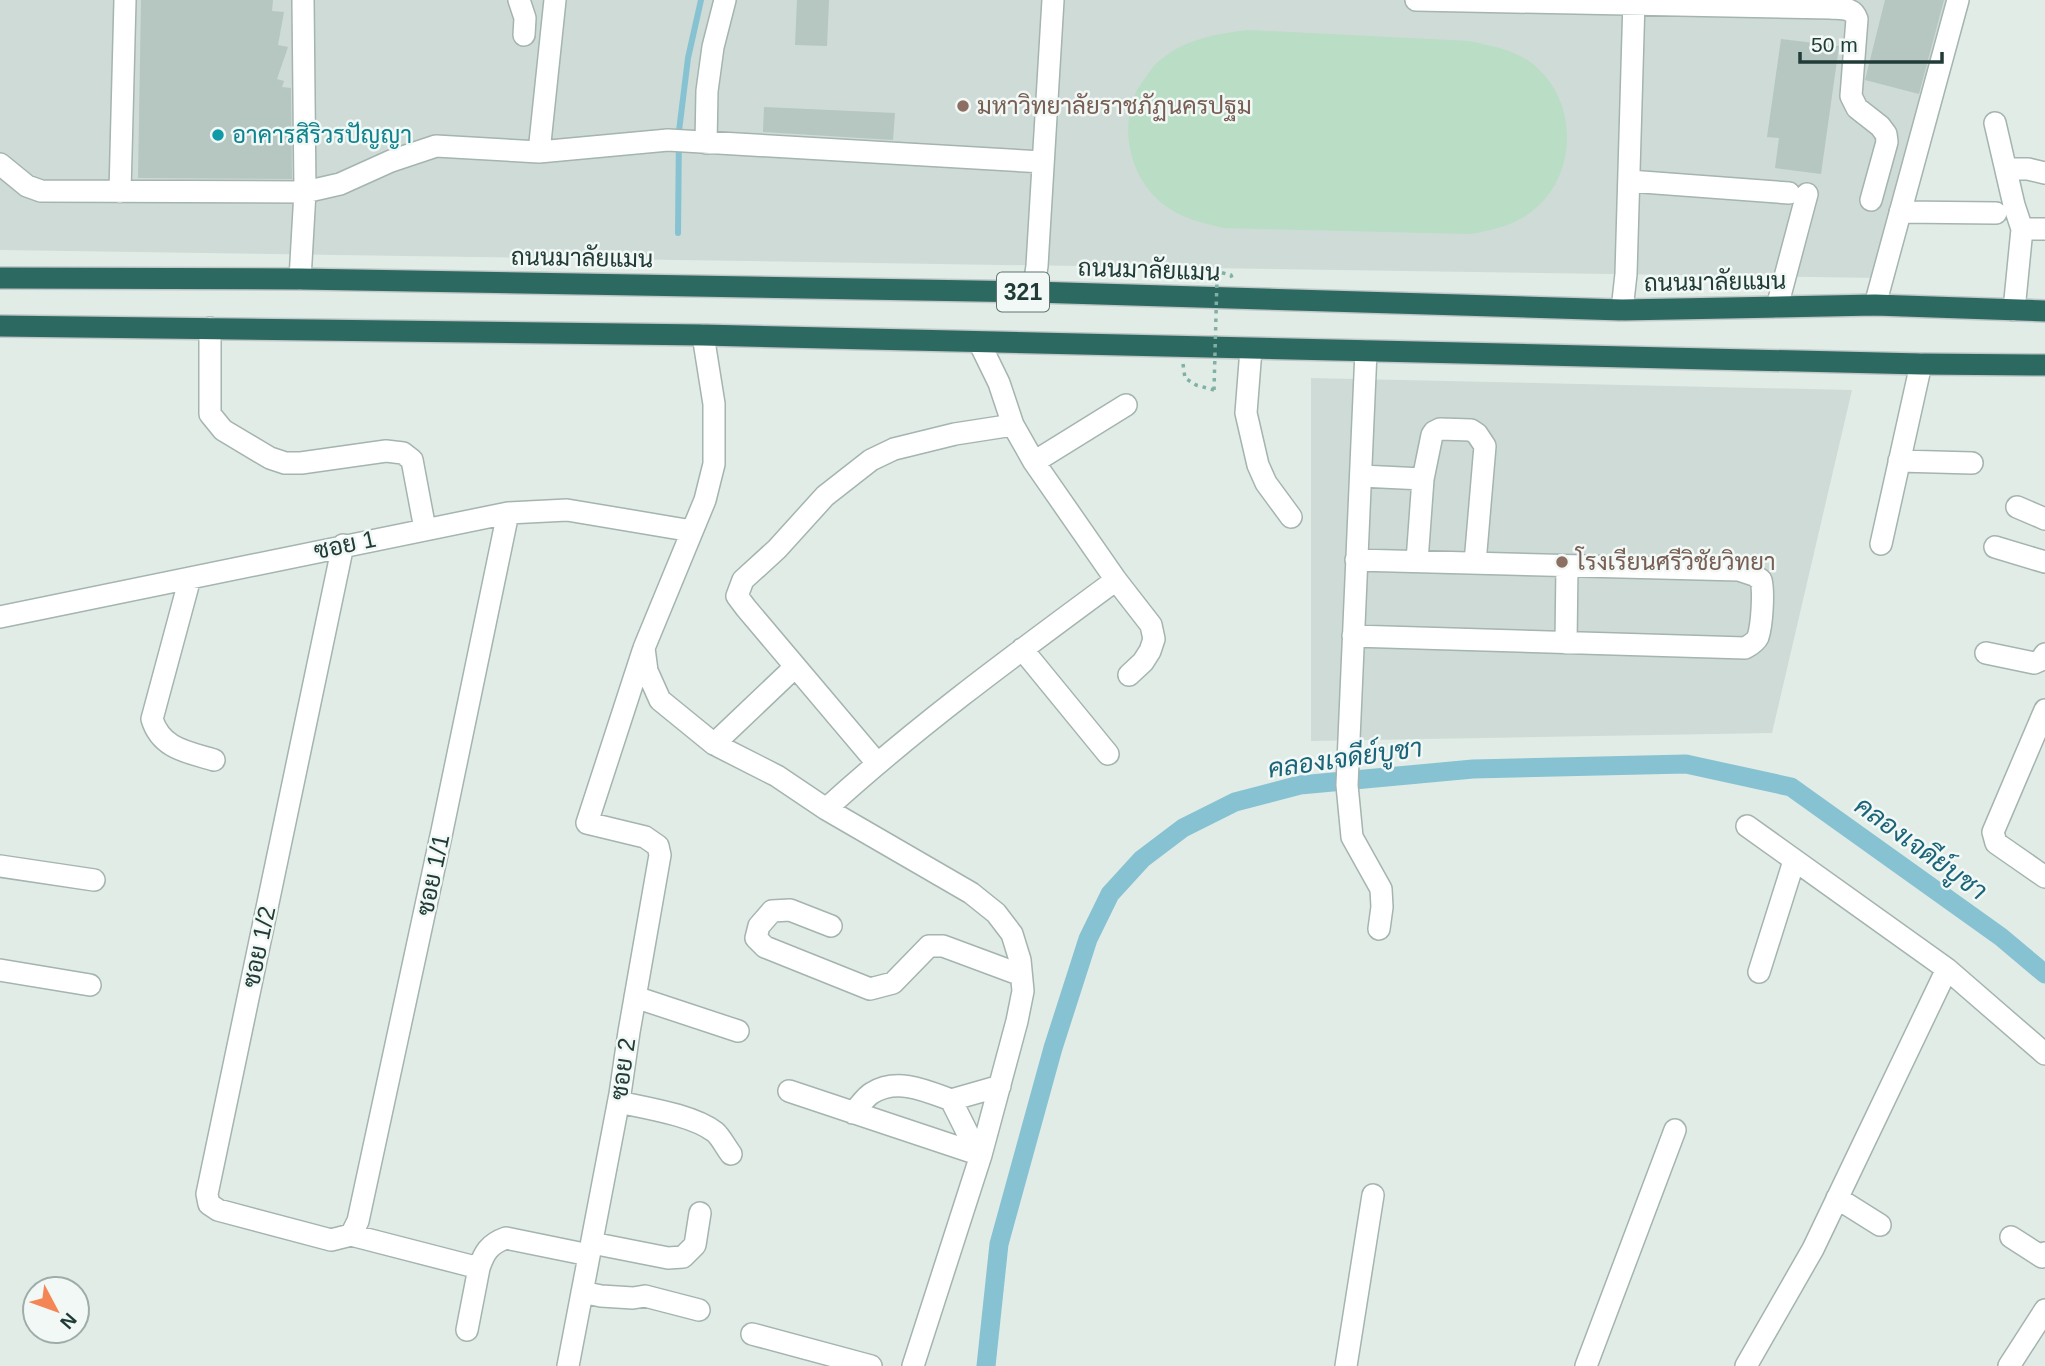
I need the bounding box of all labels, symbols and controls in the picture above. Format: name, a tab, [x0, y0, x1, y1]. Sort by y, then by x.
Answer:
scale bar	[1800, 21, 1942, 65]
text: 50 m	[1811, 33, 1858, 56]
place label: มหาวิทยาลัยราชภัฏนครปฐม	[977, 92, 1252, 122]
marker: มหาวิทยาลัยราชภัฏนครปฐม	[955, 98, 971, 114]
place label: อาคารสิริวรปัญญา	[232, 121, 412, 149]
marker: อาคารสิริวรปัญญา	[210, 127, 226, 143]
street label: ถนนมาลัยแมน	[511, 243, 653, 272]
street label: ถนนมาลัยแมน	[1077, 254, 1221, 285]
street label: ถนนมาลัยแมน	[1644, 267, 1786, 296]
road number: 321	[997, 272, 1049, 312]
street label: ซอย 1	[311, 525, 378, 564]
place label: โรงเรียนศรีวิชัยวิทยา	[1574, 546, 1776, 575]
marker: โรงเรียนศรีวิชัยวิทยา	[1554, 554, 1570, 570]
water label: คลองเจดีย์บูชา	[1266, 730, 1425, 787]
water label: คลองเจดีย์บูชา	[1847, 788, 1994, 908]
street label: ซอย 1/1	[411, 832, 454, 918]
street label: ซอย 1/2	[237, 904, 280, 990]
street label: ซอย 2	[605, 1036, 640, 1102]
north arrow	[21, 1275, 91, 1345]
text: N	[56, 1309, 81, 1333]

